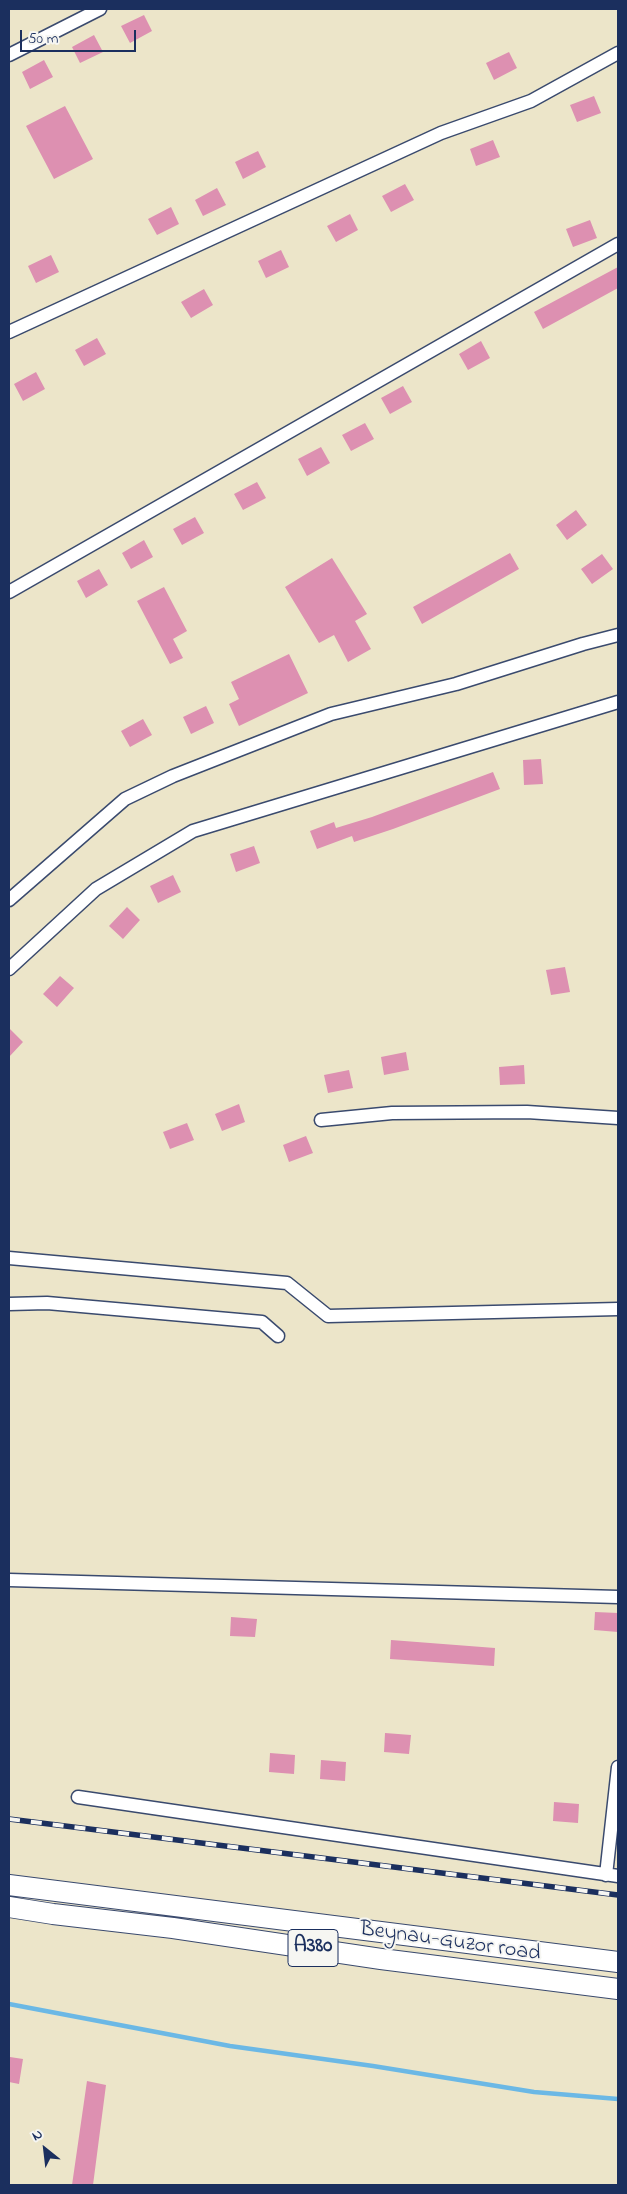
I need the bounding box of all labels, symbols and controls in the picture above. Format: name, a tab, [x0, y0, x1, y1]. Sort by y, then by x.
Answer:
scale bar	[22, 20, 139, 52]
text: 50 m	[28, 28, 58, 50]
street label: Beynau-Guzor road	[358, 1917, 542, 1969]
road number: A380	[288, 1930, 338, 1966]
north arrow	[20, 2124, 70, 2174]
text: N	[28, 2124, 47, 2147]

